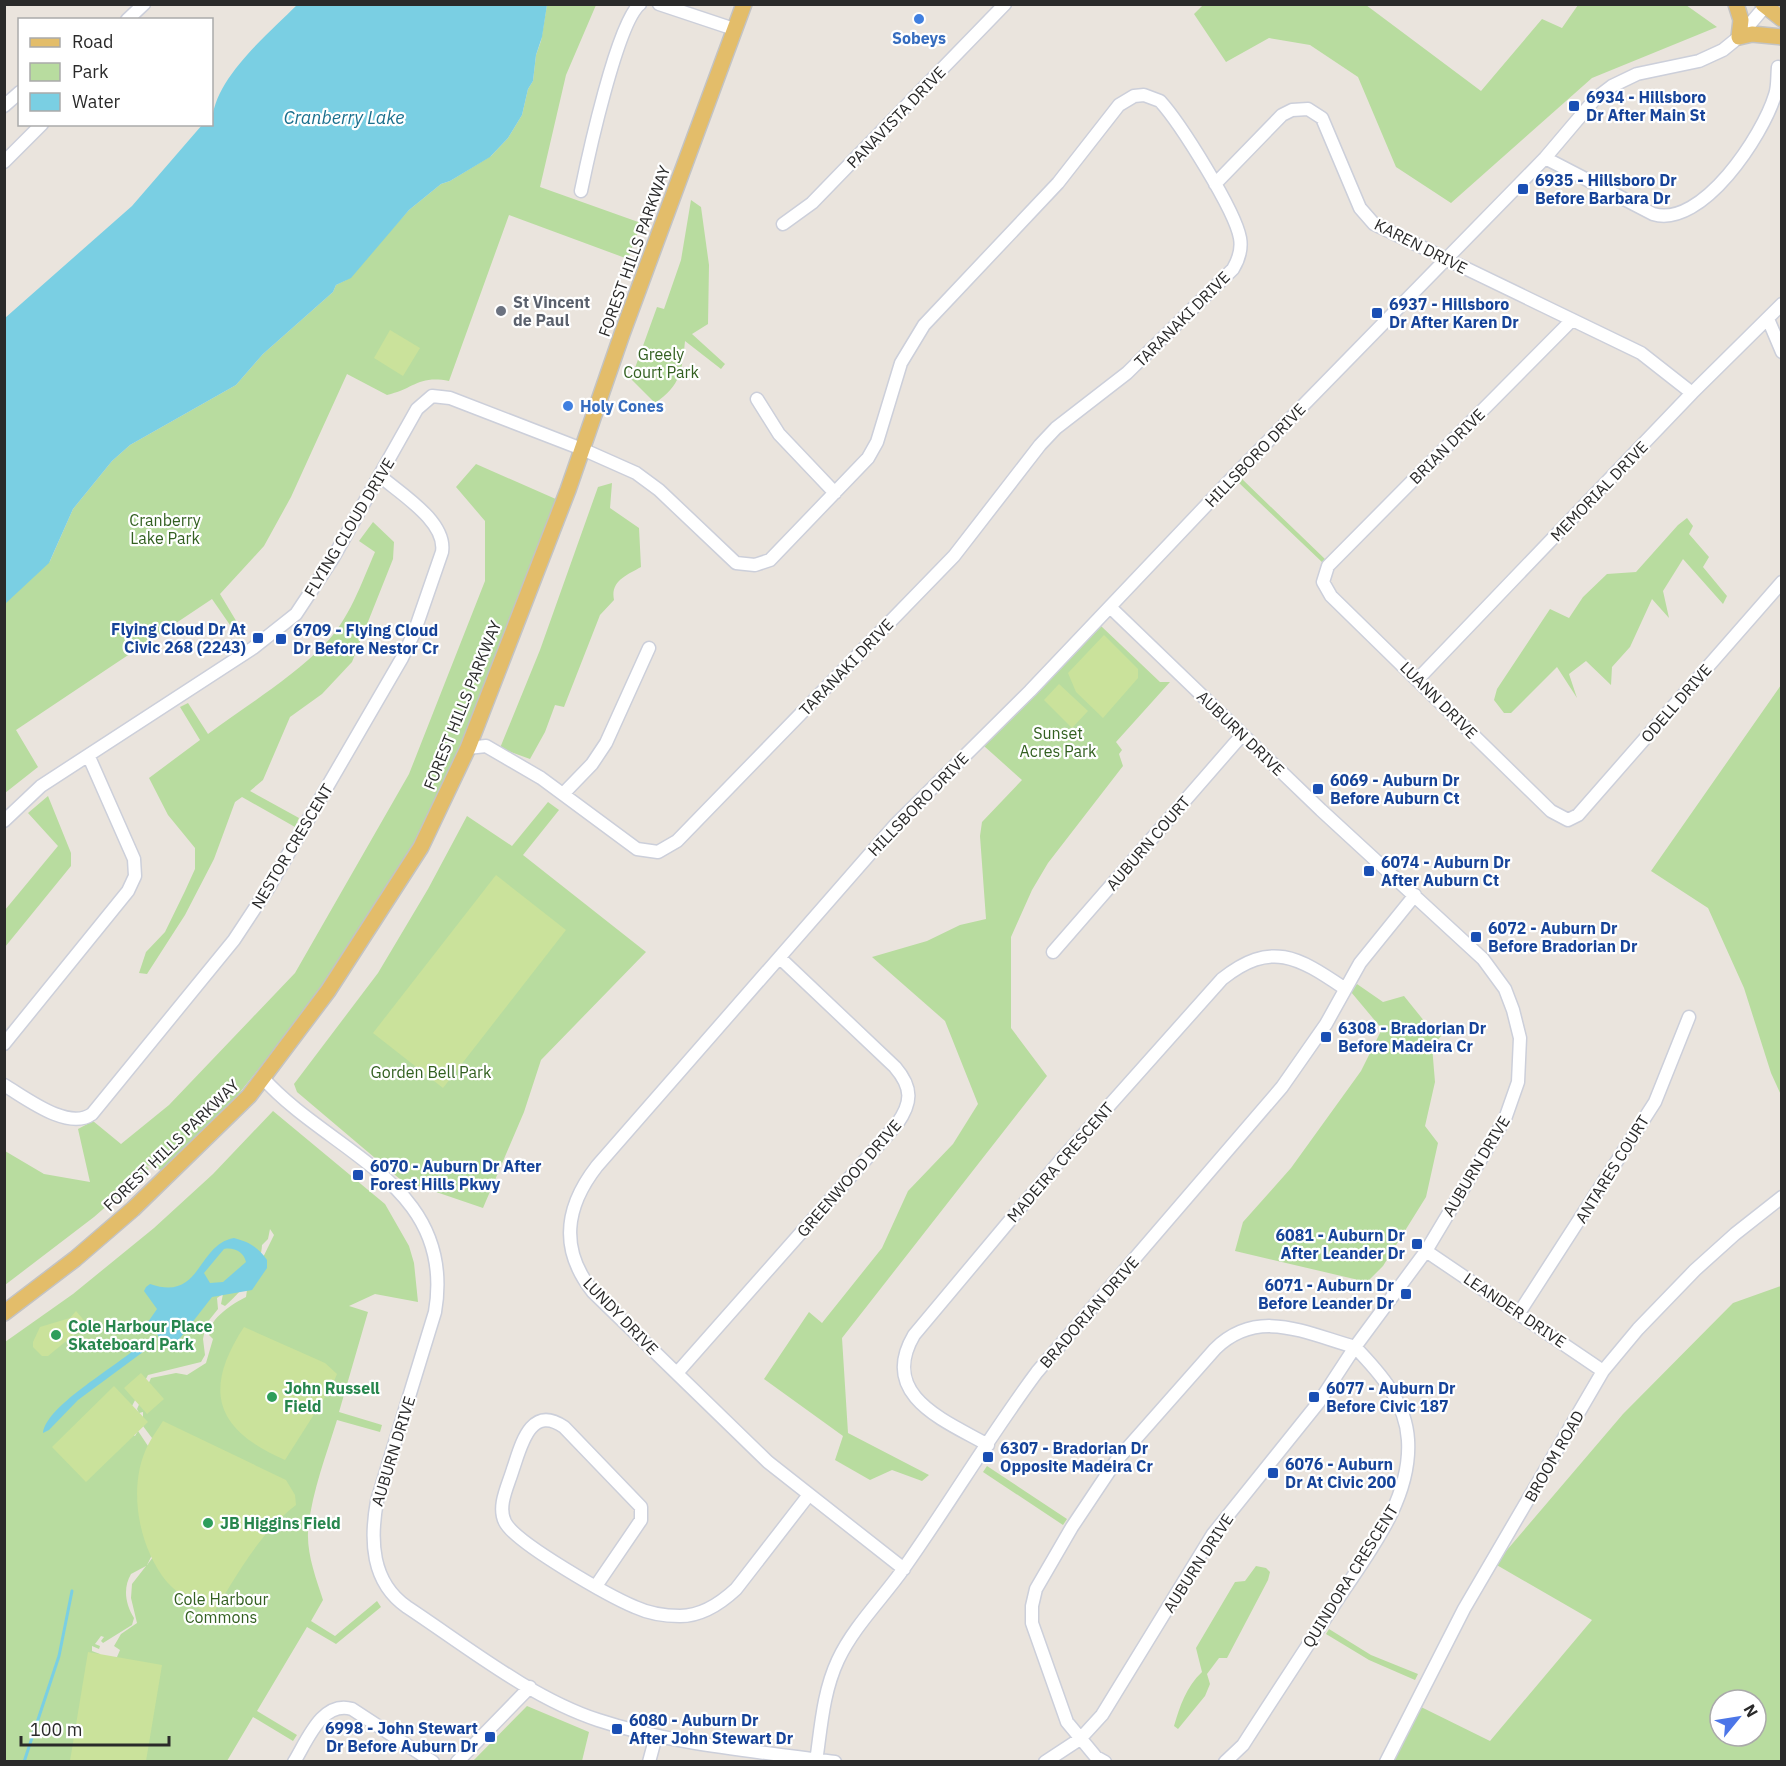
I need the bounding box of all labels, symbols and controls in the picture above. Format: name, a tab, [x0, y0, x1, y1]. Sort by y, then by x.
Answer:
marker: Sobeys	[912, 12, 926, 26]
legend	[18, 18, 213, 126]
place label: Sobeys	[892, 28, 946, 48]
text: Road	[72, 30, 113, 53]
text: Park	[72, 60, 109, 83]
street label: PANAVISTA DRIVE	[842, 62, 950, 172]
place label: 6934 - Hillsboro Dr After Main St	[1586, 87, 1706, 125]
text: Water	[72, 90, 121, 113]
marker: 6934 - Hillsboro Dr After Main St	[1567, 99, 1581, 113]
water label: Cranberry Lake	[284, 106, 404, 129]
street label: FOREST HILLS PARKWAY	[594, 162, 675, 339]
place label: 6935 - Hillsboro Dr Before Barbara Dr	[1535, 170, 1677, 208]
marker: 6935 - Hillsboro Dr Before Barbara Dr	[1516, 182, 1530, 196]
street label: KAREN DRIVE	[1371, 214, 1471, 278]
street label: TARANAKI DRIVE	[1130, 267, 1234, 371]
place label: St Vincent de Paul	[513, 292, 590, 330]
place label: 6937 - Hillsboro Dr After Karen Dr	[1389, 294, 1519, 332]
marker: St Vincent de Paul	[494, 304, 508, 318]
marker: 6937 - Hillsboro Dr After Karen Dr	[1370, 306, 1384, 320]
park label: Greely Court Park	[623, 344, 699, 382]
place label: Holy Cones	[580, 396, 664, 416]
marker: Holy Cones	[561, 399, 575, 413]
street label: HILLSBORO DRIVE	[1200, 399, 1310, 511]
street label: BRIAN DRIVE	[1405, 404, 1489, 488]
street label: MEMORIAL DRIVE	[1546, 437, 1652, 545]
street label: FLYING CLOUD DRIVE	[300, 454, 398, 600]
park label: Cranberry Lake Park	[129, 510, 201, 548]
street label: TARANAKI DRIVE	[795, 614, 897, 720]
street label: FOREST HILLS PARKWAY	[419, 617, 505, 793]
place label: Flying Cloud Dr At Civic 268 (2243)	[111, 619, 246, 657]
place label: 6709 - Flying Cloud Dr Before Nestor Cr	[293, 620, 439, 658]
marker: Flying Cloud Dr At Civic 268 (2243)	[251, 631, 265, 645]
marker: 6709 - Flying Cloud Dr Before Nestor Cr	[274, 632, 288, 646]
street label: LUANN DRIVE	[1396, 657, 1482, 743]
street label: ODELL DRIVE	[1636, 660, 1716, 746]
street label: AUBURN DRIVE	[1193, 686, 1289, 780]
park label: Sunset Acres Park	[1020, 723, 1097, 761]
street label: HILLSBORO DRIVE	[863, 748, 973, 860]
place label: 6069 - Auburn Dr Before Auburn Ct	[1330, 770, 1460, 808]
street label: NESTOR CRESCENT	[247, 780, 337, 912]
marker: 6069 - Auburn Dr Before Auburn Ct	[1311, 782, 1325, 796]
street label: AUBURN COURT	[1102, 792, 1194, 894]
place label: 6074 - Auburn Dr After Auburn Ct	[1381, 852, 1511, 890]
marker: 6074 - Auburn Dr After Auburn Ct	[1362, 864, 1376, 878]
place label: 6072 - Auburn Dr Before Bradorian Dr	[1488, 918, 1638, 956]
marker: 6072 - Auburn Dr Before Bradorian Dr	[1469, 930, 1483, 944]
place label: 6308 - Bradorian Dr Before Madeira Cr	[1338, 1018, 1487, 1056]
marker: 6308 - Bradorian Dr Before Madeira Cr	[1319, 1030, 1333, 1044]
park label: Gorden Bell Park	[371, 1062, 492, 1082]
street label: FOREST HILLS PARKWAY	[99, 1075, 243, 1215]
street label: MADEIRA CRESCENT	[1002, 1098, 1118, 1226]
street label: ANTARES COURT	[1571, 1111, 1653, 1227]
street label: AUBURN DRIVE	[1438, 1112, 1514, 1220]
street label: GREENWOOD DRIVE	[793, 1115, 905, 1241]
place label: 6070 - Auburn Dr After Forest Hills Pkwy	[370, 1156, 542, 1194]
marker: 6070 - Auburn Dr After Forest Hills Pkwy	[351, 1168, 365, 1182]
place label: 6081 - Auburn Dr After Leander Dr	[1275, 1225, 1406, 1263]
marker: 6081 - Auburn Dr After Leander Dr	[1410, 1237, 1424, 1251]
street label: BRADORIAN DRIVE	[1035, 1252, 1143, 1372]
street label: LEANDER DRIVE	[1460, 1268, 1570, 1352]
street label: LUNDY DRIVE	[579, 1273, 663, 1359]
place label: 6071 - Auburn Dr Before Leander Dr	[1258, 1275, 1395, 1313]
marker: 6071 - Auburn Dr Before Leander Dr	[1399, 1287, 1413, 1301]
place label: Cole Harbour Place Skateboard Park	[68, 1316, 212, 1354]
marker: Cole Harbour Place Skateboard Park	[49, 1328, 63, 1342]
place label: John Russell Field	[284, 1378, 380, 1416]
place label: 6077 - Auburn Dr Before Civic 187	[1326, 1378, 1456, 1416]
marker: John Russell Field	[265, 1390, 279, 1404]
marker: 6077 - Auburn Dr Before Civic 187	[1307, 1390, 1321, 1404]
street label: AUBURN DRIVE	[367, 1394, 419, 1508]
street label: BROOM ROAD	[1520, 1407, 1588, 1505]
place label: 6307 - Bradorian Dr Opposite Madeira Cr	[1000, 1438, 1153, 1476]
marker: 6307 - Bradorian Dr Opposite Madeira Cr	[981, 1450, 995, 1464]
place label: 6076 - Auburn Dr At Civic 200	[1285, 1454, 1396, 1492]
marker: 6076 - Auburn Dr At Civic 200	[1266, 1466, 1280, 1480]
street label: QUINDORA CRESCENT	[1298, 1501, 1402, 1651]
street label: AUBURN DRIVE	[1159, 1510, 1237, 1616]
place label: JB Higgins Field	[220, 1513, 341, 1533]
marker: JB Higgins Field	[201, 1516, 215, 1530]
park label: Cole Harbour Commons	[174, 1589, 268, 1627]
north arrow	[1708, 1688, 1768, 1748]
text: N	[1739, 1700, 1763, 1721]
scale bar	[21, 1709, 170, 1747]
place label: 6080 - Auburn Dr After John Stewart Dr	[629, 1710, 794, 1748]
text: 100 m	[30, 1718, 82, 1741]
place label: 6998 - John Stewart Dr Before Auburn Dr	[325, 1718, 479, 1756]
marker: 6080 - Auburn Dr After John Stewart Dr	[610, 1722, 624, 1736]
marker: 6998 - John Stewart Dr Before Auburn Dr	[483, 1730, 497, 1744]

